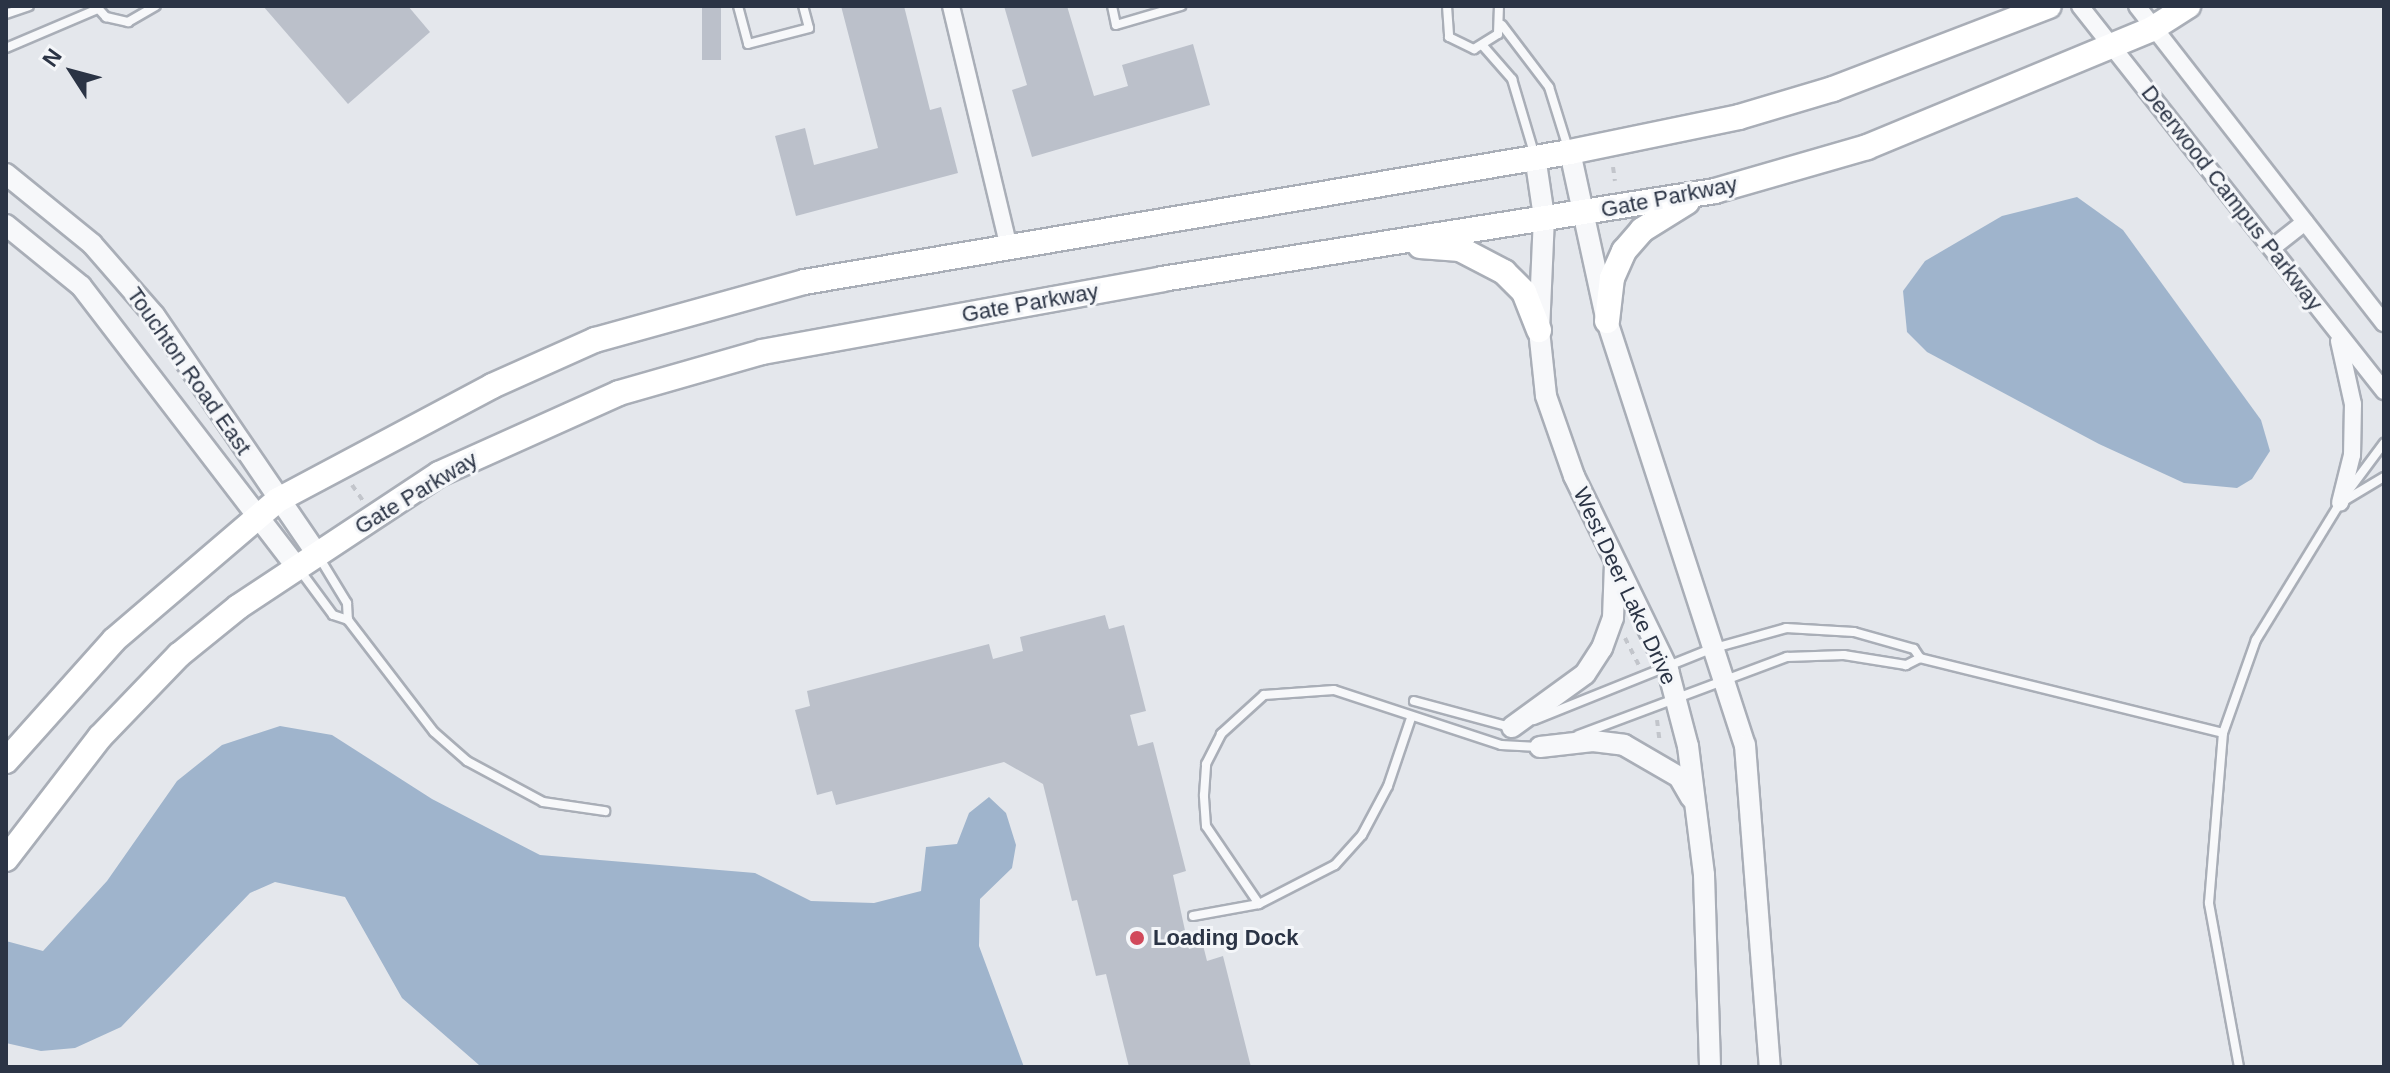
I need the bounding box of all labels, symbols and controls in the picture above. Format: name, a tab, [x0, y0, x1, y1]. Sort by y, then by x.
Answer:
north arrow	[32, 32, 112, 112]
text: N	[37, 44, 67, 71]
street label: Deerwood Campus Parkway	[2136, 80, 2328, 316]
street label: Gate Parkway	[1599, 171, 1739, 223]
street label: Gate Parkway	[960, 278, 1100, 328]
street label: Touchton Road East	[121, 282, 257, 460]
street label: Gate Parkway	[350, 446, 482, 540]
street label: West Deer Lake Drive	[1568, 483, 1682, 689]
place label: Loading Dock	[1153, 925, 1298, 951]
marker: Loading Dock	[1128, 929, 1146, 947]

